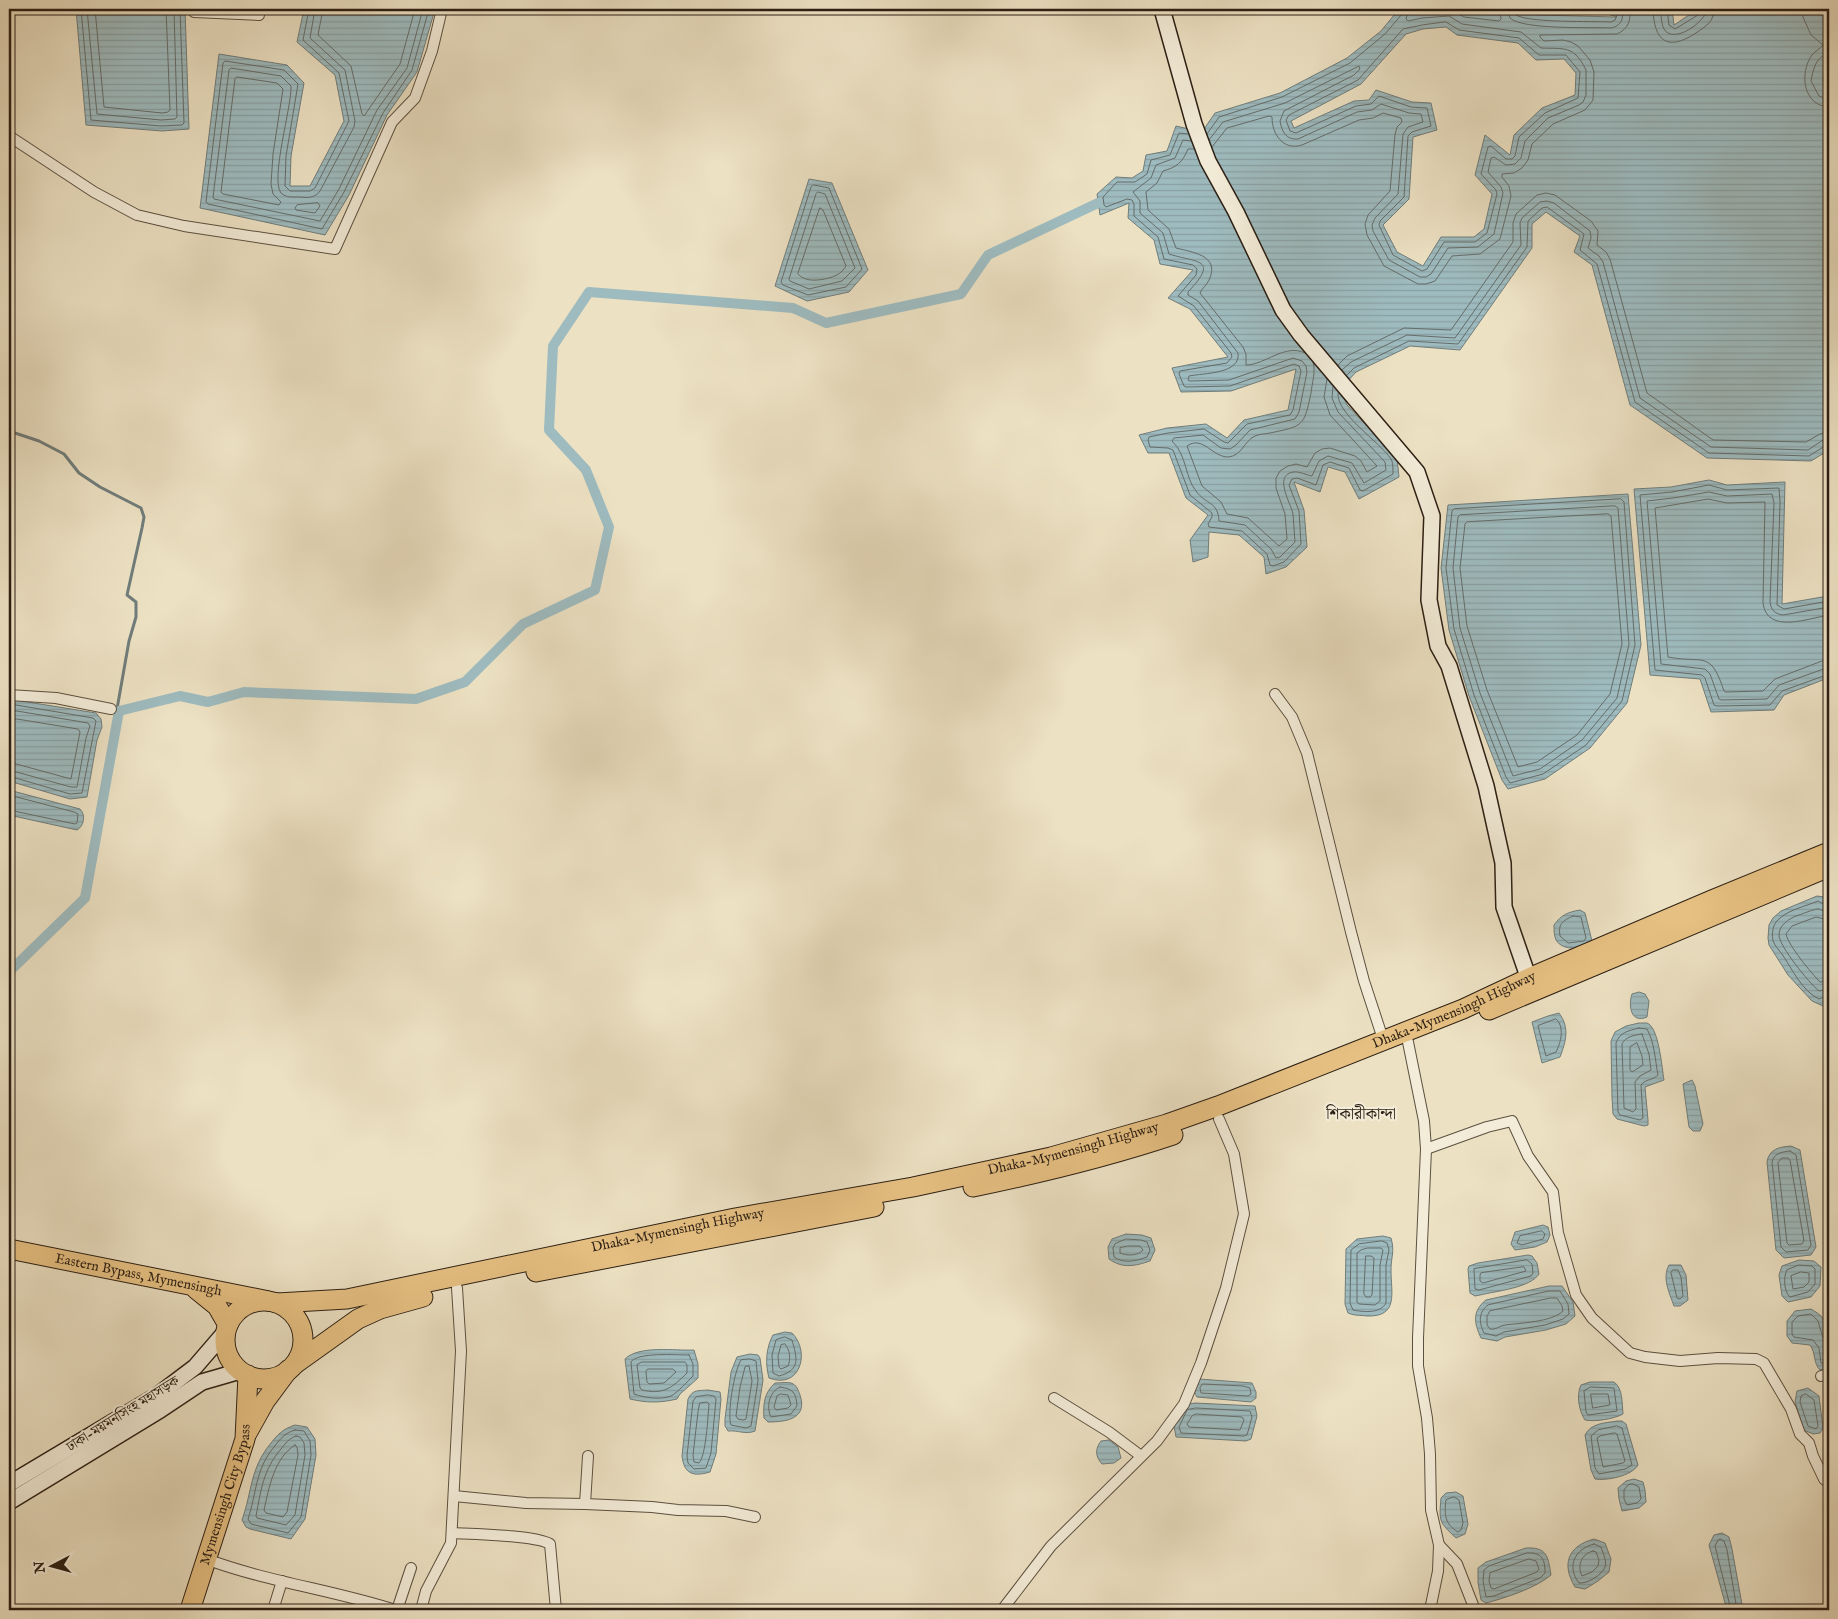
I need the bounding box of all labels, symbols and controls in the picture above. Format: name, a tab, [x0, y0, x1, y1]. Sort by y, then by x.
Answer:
street label: Dhaka-Mymensingh Highway	[1370, 967, 1539, 1053]
district label: শিকারীকান্দা	[1325, 1104, 1396, 1125]
street label: Dhaka-Mymensingh Highway	[986, 1118, 1161, 1179]
street label: Dhaka-Mymensingh Highway	[590, 1204, 766, 1257]
street label: Eastern Bypass, Mymensingh	[53, 1249, 224, 1300]
street label: ঢাকা-ময়মনসিংহ মহাসড়ক	[62, 1371, 184, 1457]
street label: Mymensingh City Bypass	[196, 1424, 255, 1567]
north arrow	[28, 1542, 78, 1592]
text: N	[30, 1560, 50, 1575]

